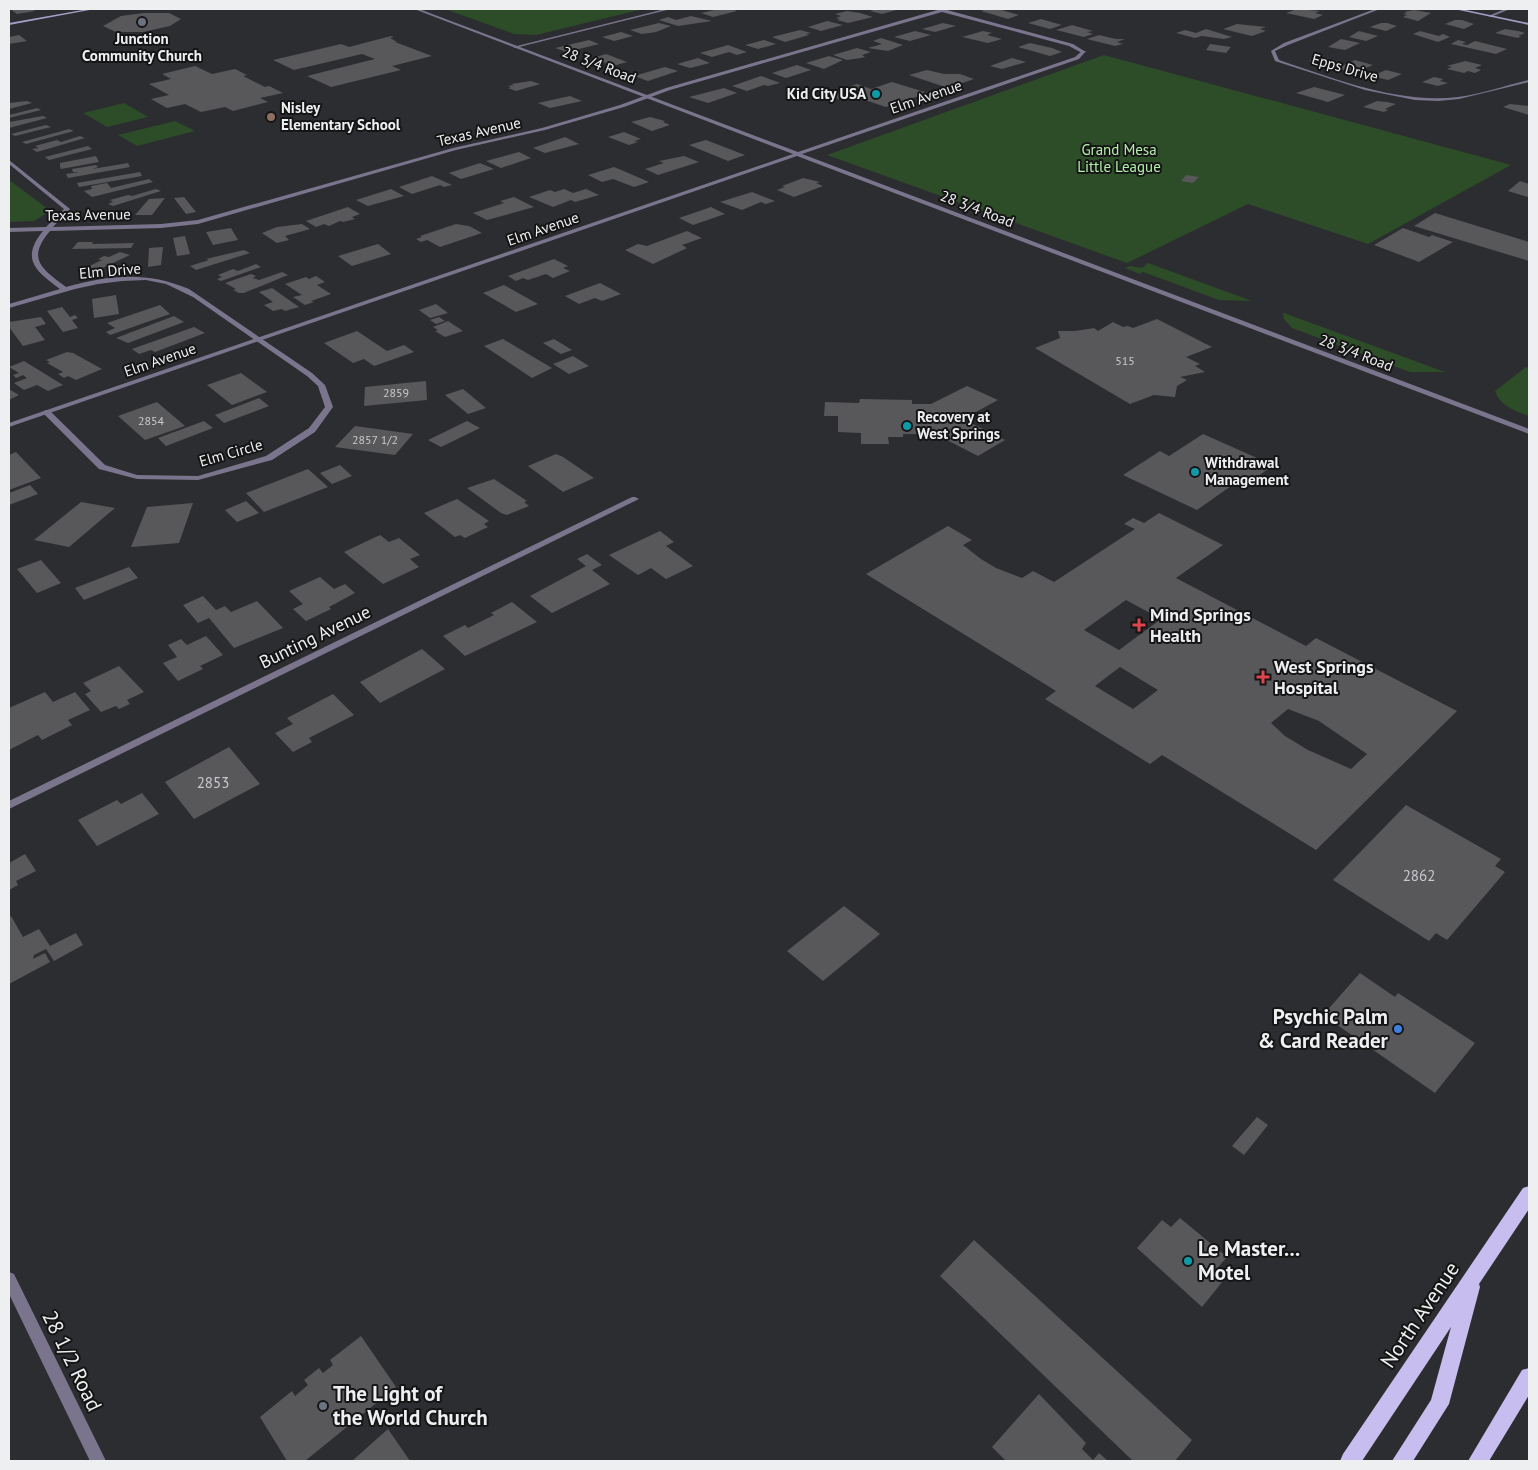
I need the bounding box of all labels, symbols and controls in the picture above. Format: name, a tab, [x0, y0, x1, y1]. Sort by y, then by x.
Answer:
marker: Junction Community Church	[136, 16, 148, 28]
place label: Junction Community Church	[82, 29, 202, 65]
street label: 28 3/4 Road	[559, 42, 639, 87]
street label: Epps Drive	[1310, 49, 1381, 86]
street label: Elm Avenue	[887, 75, 964, 118]
place label: Kid City USA	[787, 84, 867, 103]
marker: Kid City USA	[870, 88, 882, 100]
place label: Nisley Elementary School	[281, 98, 401, 134]
marker: Nisley Elementary School	[265, 111, 277, 123]
street label: Texas Avenue	[435, 113, 523, 150]
park label: Grand Mesa Little League	[1077, 140, 1161, 176]
street label: 28 3/4 Road	[937, 186, 1017, 231]
street label: Texas Avenue	[45, 204, 131, 225]
street label: Elm Avenue	[504, 207, 581, 250]
street label: Elm Drive	[78, 258, 142, 283]
street label: 28 3/4 Road	[1316, 330, 1396, 375]
street label: Elm Avenue	[121, 338, 198, 381]
house number: 515	[1115, 353, 1135, 368]
house number: 2859	[383, 385, 409, 400]
place label: Recovery at West Springs	[917, 407, 1000, 443]
house number: 2854	[138, 413, 165, 428]
marker: Recovery at West Springs	[901, 420, 913, 432]
house number: 2857 1/2	[352, 432, 398, 447]
street label: Elm Circle	[197, 434, 265, 471]
place label: Withdrawal Management	[1205, 453, 1290, 489]
marker: Withdrawal Management	[1189, 466, 1201, 478]
street label: Bunting Avenue	[255, 600, 374, 673]
place label: Mind Springs Health	[1150, 603, 1251, 647]
marker: Mind Springs Health	[1132, 618, 1146, 632]
place label: West Springs Hospital	[1274, 655, 1374, 699]
marker: West Springs Hospital	[1256, 670, 1270, 684]
house number: 2853	[197, 773, 229, 792]
house number: 2862	[1403, 866, 1435, 885]
place label: Psychic Palm & Card Reader	[1258, 1003, 1389, 1054]
marker: Psychic Palm & Card Reader	[1392, 1023, 1404, 1035]
place label: Le Master... Motel	[1198, 1235, 1300, 1286]
marker: Le Master... Motel	[1182, 1255, 1194, 1267]
street label: North Avenue	[1374, 1256, 1465, 1373]
street label: 28 1/2 Road	[36, 1306, 108, 1416]
place label: The Light of the World Church	[333, 1380, 488, 1431]
marker: The Light of the World Church	[317, 1400, 329, 1412]

